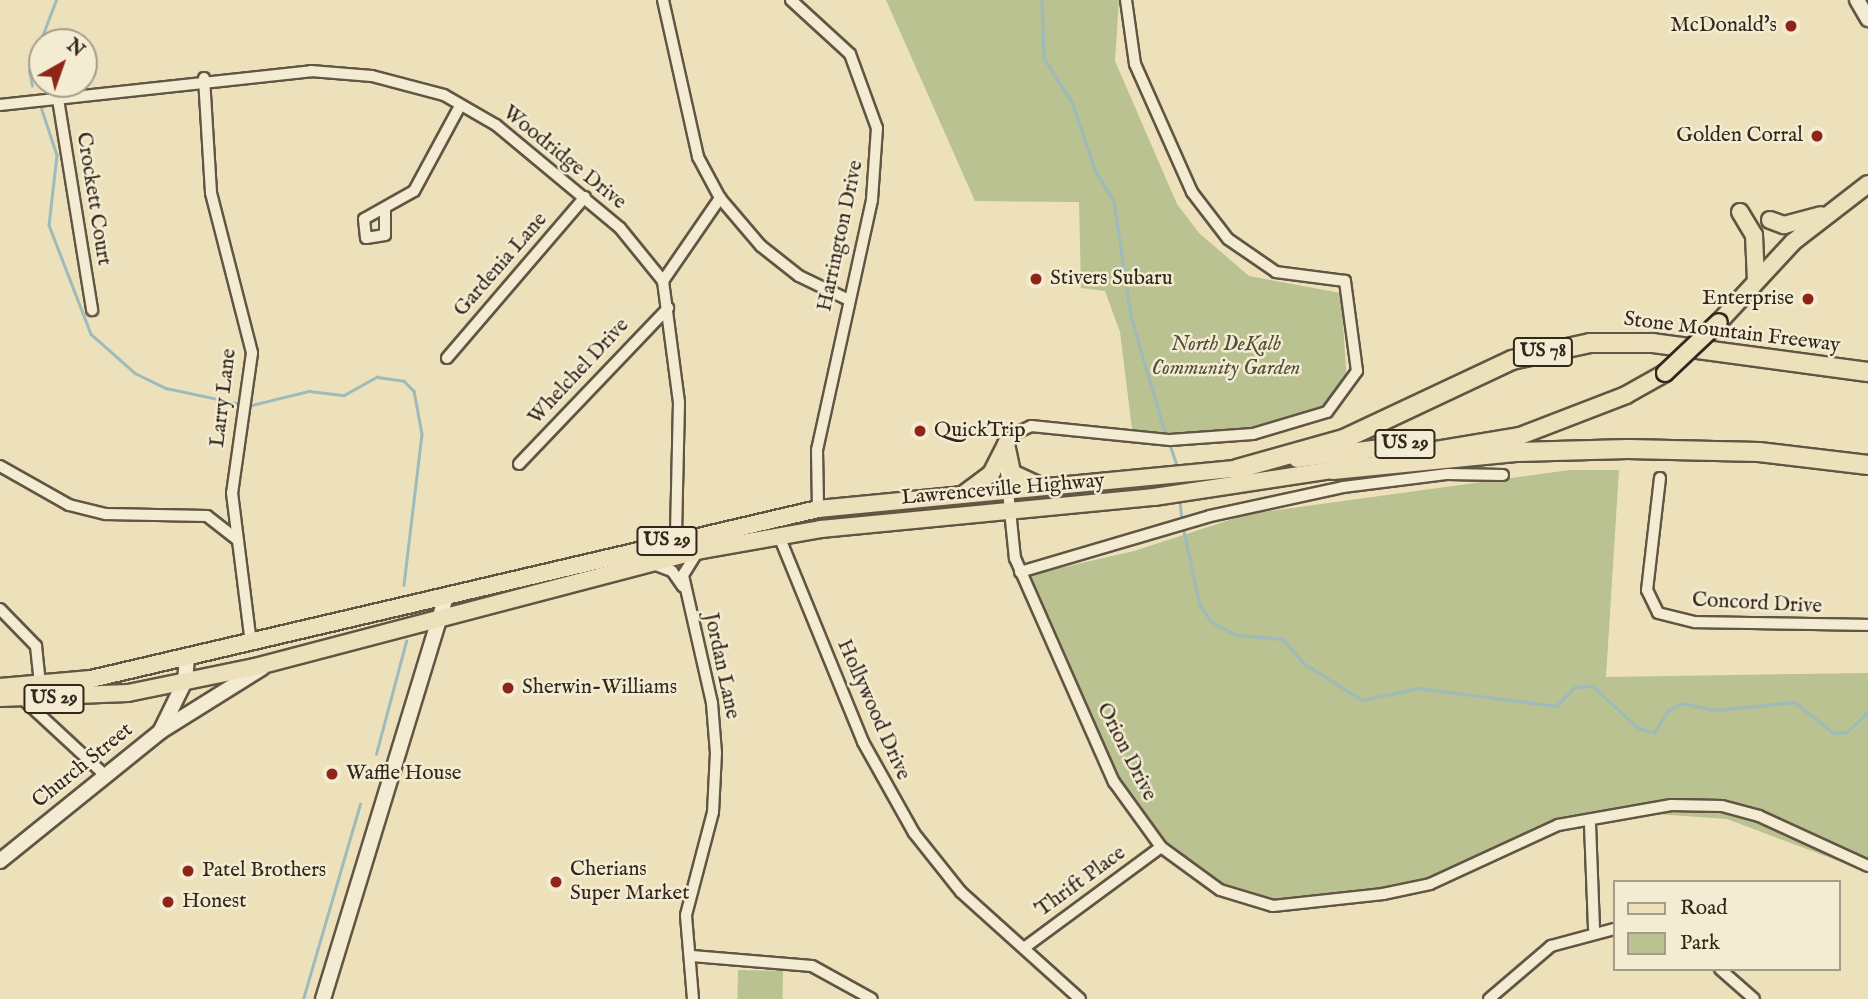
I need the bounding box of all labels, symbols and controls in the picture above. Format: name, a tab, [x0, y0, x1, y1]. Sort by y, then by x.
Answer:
place label: McDonald's	[1670, 13, 1777, 39]
marker: McDonald's	[1783, 18, 1799, 34]
north arrow	[28, 28, 98, 98]
text: N	[61, 34, 89, 63]
street label: Woodridge Drive	[497, 100, 631, 216]
place label: Golden Corral	[1676, 123, 1803, 149]
marker: Golden Corral	[1809, 128, 1825, 144]
street label: Crockett Court	[70, 130, 116, 268]
street label: Harrington Drive	[813, 158, 869, 314]
street label: Gardenia Lane	[449, 208, 553, 322]
place label: Stivers Subaru	[1050, 266, 1173, 292]
marker: Stivers Subaru	[1028, 271, 1044, 287]
place label: Enterprise	[1702, 286, 1794, 312]
marker: Enterprise	[1800, 291, 1816, 307]
street label: Stone Mountain Freeway	[1622, 307, 1842, 359]
street label: Whelchel Drive	[523, 314, 635, 430]
park label: North DeKalb Community Garden	[1152, 332, 1300, 382]
road number: US 78	[1512, 336, 1574, 368]
street label: Larry Lane	[205, 347, 243, 449]
place label: QuickTrip	[934, 418, 1026, 444]
marker: QuickTrip	[912, 423, 928, 439]
road number: US 29	[1374, 428, 1436, 460]
street label: Lawrenceville Highway	[900, 469, 1106, 511]
road number: US 29	[636, 526, 698, 556]
street label: Concord Drive	[1691, 588, 1823, 620]
street label: Jordan Lane	[697, 611, 745, 721]
street label: Hollywood Drive	[831, 636, 915, 784]
place label: Sherwin-Williams	[522, 675, 677, 701]
marker: Sherwin-Williams	[500, 680, 516, 696]
road number: US 29	[22, 684, 86, 714]
street label: Orion Drive	[1091, 699, 1161, 805]
street label: Church Street	[28, 718, 138, 814]
place label: Waffle House	[346, 761, 461, 787]
marker: Waffle House	[324, 766, 340, 782]
street label: Thrift Place	[1031, 841, 1131, 923]
place label: Cherians Super Market	[570, 857, 689, 907]
place label: Patel Brothers	[202, 858, 326, 884]
marker: Patel Brothers	[180, 863, 196, 879]
marker: Cherians Super Market	[548, 874, 564, 890]
legend	[1612, 880, 1840, 971]
place label: Honest	[182, 889, 246, 915]
marker: Honest	[160, 894, 176, 910]
text: Road	[1680, 895, 1727, 922]
text: Park	[1680, 930, 1720, 957]

